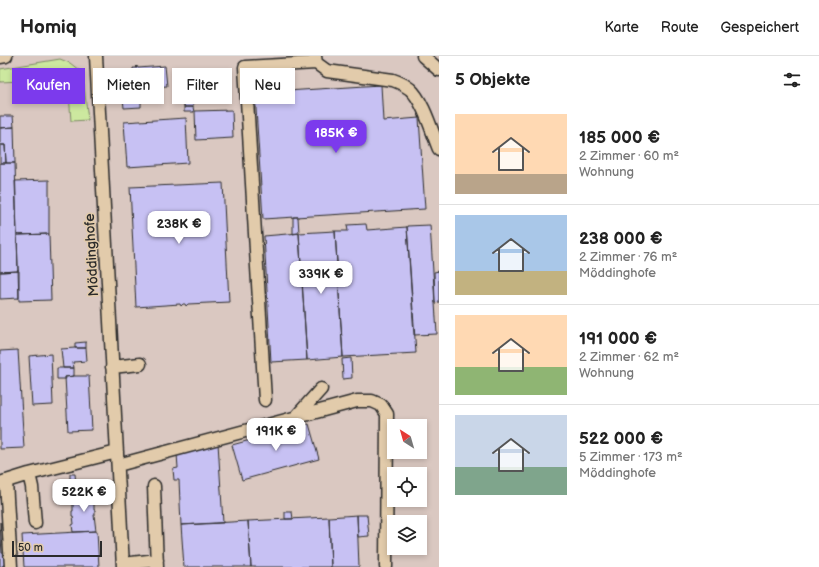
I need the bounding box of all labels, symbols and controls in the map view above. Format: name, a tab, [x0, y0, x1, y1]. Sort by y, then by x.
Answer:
text: Homiq	[20, 16, 77, 39]
text: Karte	[605, 19, 639, 36]
text: Route	[661, 19, 699, 36]
text: Gespeichert	[721, 19, 799, 36]
chip: Kaufen	[12, 68, 85, 104]
chip: Mieten	[93, 68, 164, 104]
chip: Filter	[172, 68, 232, 104]
chip: Neu	[240, 68, 295, 104]
icon: filters	[781, 69, 803, 91]
text: 5 Objekte	[455, 70, 530, 90]
pin: 185K €	[303, 120, 369, 154]
text: 185K €	[315, 125, 357, 141]
text: 185 000 €	[579, 128, 660, 148]
icon: home	[487, 130, 535, 178]
text: 2 Zimmer · 60 m²	[579, 148, 679, 164]
text: Wohnung	[579, 164, 634, 180]
pin: 238K €	[146, 211, 212, 245]
street label: Möddinghofe	[81, 213, 102, 297]
text: 238K €	[156, 216, 202, 232]
text: 238 000 €	[579, 229, 663, 249]
icon: home	[487, 231, 535, 279]
text: 2 Zimmer · 76 m²	[579, 249, 677, 265]
pin: 339K €	[288, 261, 354, 295]
text: Möddinghofe	[579, 265, 656, 281]
text: 339K €	[299, 266, 343, 282]
text: 191 000 €	[579, 329, 657, 349]
icon: home	[487, 331, 535, 379]
text: 2 Zimmer · 62 m²	[579, 349, 679, 365]
text: Wohnung	[579, 365, 634, 381]
pin: 191K €	[243, 418, 309, 452]
north arrow	[387, 419, 427, 459]
map controls	[387, 419, 427, 555]
text: 191K €	[256, 423, 296, 439]
text: 522 000 €	[579, 429, 663, 449]
icon: home	[487, 431, 535, 479]
text: 5 Zimmer · 173 m²	[579, 449, 683, 465]
text: Möddinghofe	[579, 465, 656, 481]
button: locate	[387, 467, 427, 507]
pin: 522K €	[51, 479, 117, 513]
text: 522K €	[61, 484, 107, 500]
button: layers	[387, 515, 427, 555]
scale bar	[12, 539, 102, 558]
text: 50 m	[18, 541, 43, 554]

